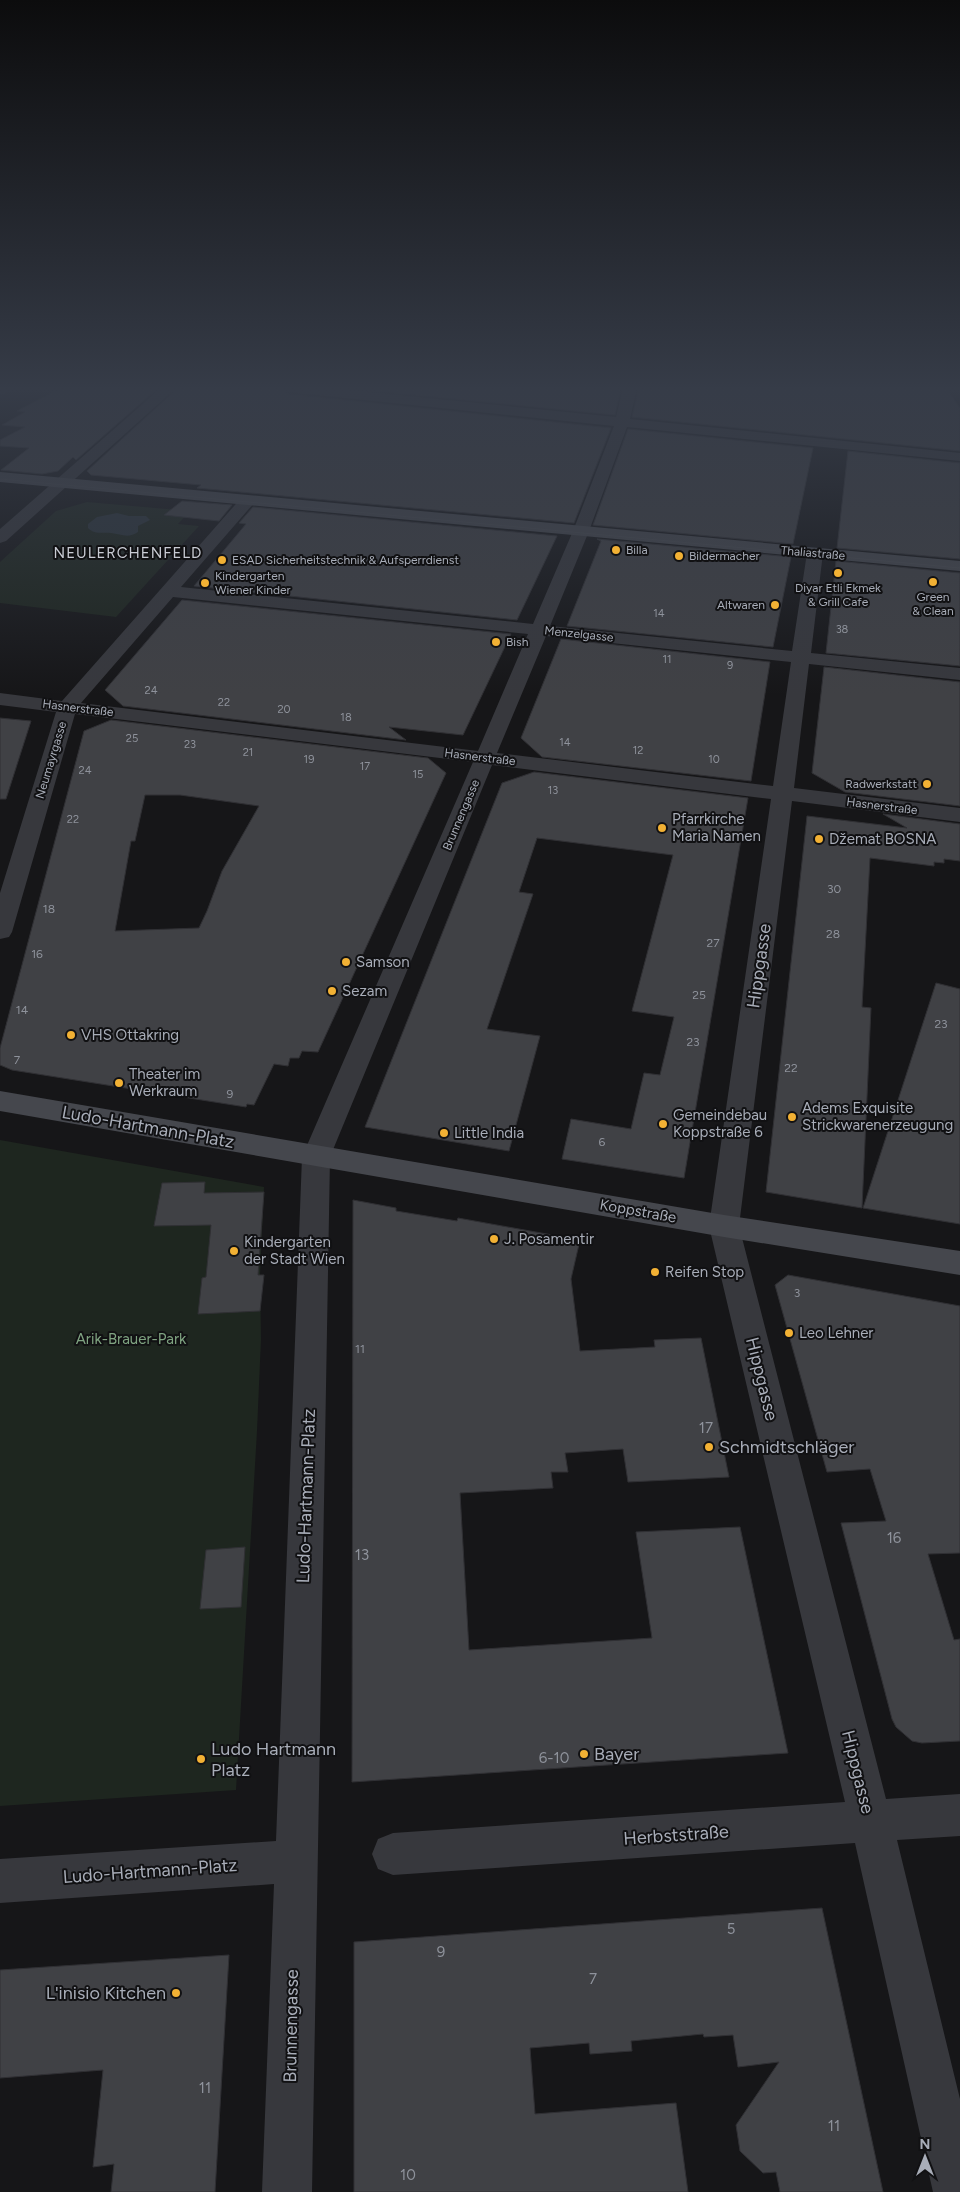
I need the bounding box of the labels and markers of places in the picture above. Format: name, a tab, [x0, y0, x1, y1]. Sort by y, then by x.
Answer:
place label: Billa	[626, 543, 648, 557]
marker: Billa	[610, 544, 622, 556]
place label: Bildermacher	[689, 549, 760, 563]
marker: Bildermacher	[673, 550, 685, 562]
place label: ESAD Sicherheitstechnik & Aufsperrdienst	[232, 553, 459, 567]
marker: ESAD Sicherheitstechnik & Aufsperrdienst	[216, 554, 228, 566]
marker: Diyar Etli Ekmek & Grill Cafe	[832, 567, 844, 579]
place label: Kindergarten Wiener Kinder	[215, 569, 291, 597]
marker: Green & Clean	[927, 576, 939, 588]
marker: Kindergarten Wiener Kinder	[199, 577, 211, 589]
place label: Diyar Etli Ekmek & Grill Cafe	[795, 581, 881, 609]
place label: Green & Clean	[912, 590, 954, 618]
place label: Altwaren	[717, 598, 765, 612]
marker: Altwaren	[769, 599, 781, 611]
place label: Bish	[506, 635, 529, 649]
marker: Bish	[490, 636, 502, 648]
place label: Radwerkstatt	[845, 777, 917, 791]
marker: Radwerkstatt	[921, 778, 933, 790]
place label: Pfarrkirche Maria Namen	[672, 810, 761, 845]
marker: Pfarrkirche Maria Namen	[656, 822, 668, 834]
place label: Džemat BOSNA	[829, 830, 936, 848]
marker: Džemat BOSNA	[813, 833, 825, 845]
place label: Samson	[356, 953, 410, 971]
marker: Samson	[340, 956, 352, 968]
place label: Sezam	[342, 982, 387, 1000]
marker: Sezam	[326, 985, 338, 997]
place label: VHS Ottakring	[81, 1026, 179, 1044]
marker: VHS Ottakring	[65, 1029, 77, 1041]
place label: Theater im Werkraum	[129, 1065, 200, 1100]
marker: Theater im Werkraum	[113, 1077, 125, 1089]
place label: Adems Exquisite Strickwarenerzeugung	[802, 1099, 953, 1134]
place label: Gemeindebau Koppstraße 6	[673, 1106, 767, 1141]
marker: Adems Exquisite Strickwarenerzeugung	[786, 1111, 798, 1123]
marker: Gemeindebau Koppstraße 6	[657, 1118, 669, 1130]
place label: Little India	[454, 1124, 524, 1142]
marker: Little India	[438, 1127, 450, 1139]
place label: J. Posamentir	[504, 1230, 594, 1248]
place label: Kindergarten der Stadt Wien	[244, 1233, 345, 1268]
marker: J. Posamentir	[488, 1233, 500, 1245]
marker: Kindergarten der Stadt Wien	[228, 1245, 240, 1257]
place label: Reifen Stop	[665, 1263, 744, 1281]
marker: Reifen Stop	[649, 1266, 661, 1278]
place label: Leo Lehner	[799, 1324, 873, 1342]
marker: Leo Lehner	[783, 1327, 795, 1339]
place label: Schmidtschläger	[719, 1436, 854, 1458]
marker: Schmidtschläger	[703, 1441, 715, 1453]
place label: Ludo Hartmann Platz	[211, 1738, 336, 1781]
place label: Bayer	[594, 1743, 639, 1765]
marker: Bayer	[578, 1748, 590, 1760]
marker: Ludo Hartmann Platz	[195, 1753, 207, 1765]
place label: L'inisio Kitchen	[46, 1982, 166, 2004]
marker: L'inisio Kitchen	[170, 1987, 182, 1999]

